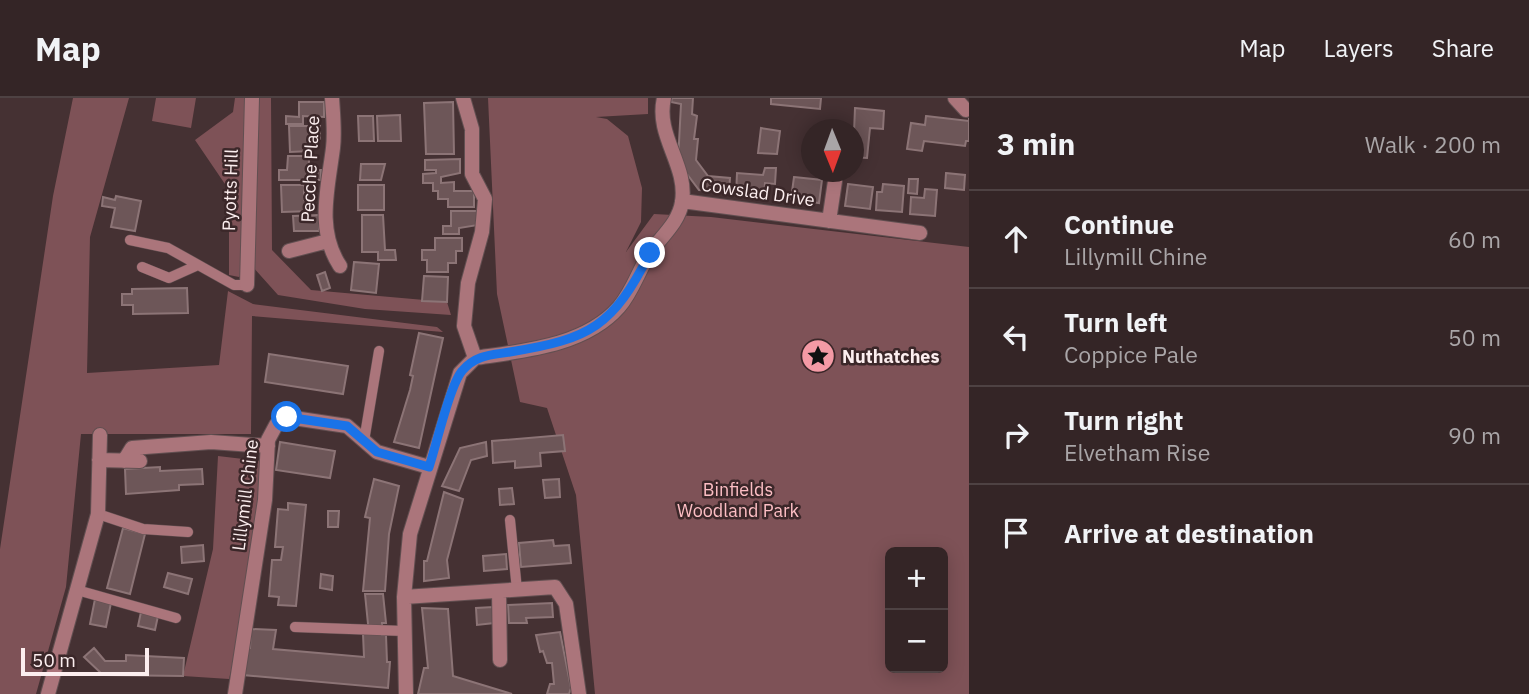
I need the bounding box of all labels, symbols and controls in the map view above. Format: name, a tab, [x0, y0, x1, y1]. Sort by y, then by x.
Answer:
text: Map	[35, 27, 101, 70]
text: Map	[1239, 32, 1286, 64]
text: Layers	[1324, 32, 1394, 64]
text: Share	[1432, 32, 1494, 64]
street label: Pecche Place	[296, 115, 324, 223]
north arrow	[801, 119, 864, 182]
text: 3 min	[997, 124, 1075, 163]
text: Walk · 200 m	[1365, 129, 1501, 159]
street label: Pyotts Hill	[217, 148, 243, 232]
street label: Cowslad Drive	[700, 173, 817, 211]
text: Continue	[1064, 207, 1174, 241]
icon: ahead	[997, 220, 1035, 258]
text: 60 m	[1448, 224, 1501, 254]
route end	[634, 237, 665, 268]
text: Lillymill Chine	[1064, 241, 1207, 271]
text: Turn left	[1064, 305, 1167, 339]
icon: left	[997, 318, 1035, 356]
text: 50 m	[1448, 322, 1501, 352]
place icon: Nuthatches	[799, 337, 837, 375]
text: Coppice Pale	[1064, 339, 1198, 369]
place label: Nuthatches	[842, 345, 940, 368]
route start	[271, 401, 302, 432]
text: Turn right	[1064, 403, 1183, 437]
icon: right	[997, 416, 1035, 454]
text: 90 m	[1448, 420, 1501, 450]
text: Elvetham Rise	[1064, 437, 1210, 467]
street label: Lillymill Chine	[227, 438, 263, 552]
park label: Binfields Woodland Park	[677, 478, 800, 522]
icon: arrive	[997, 514, 1035, 552]
text: Arrive at destination	[1064, 516, 1314, 550]
map controls	[885, 547, 948, 673]
button: +	[885, 547, 948, 610]
button: −	[885, 610, 948, 673]
scale bar	[21, 645, 149, 677]
text: 50 m	[32, 648, 76, 672]

